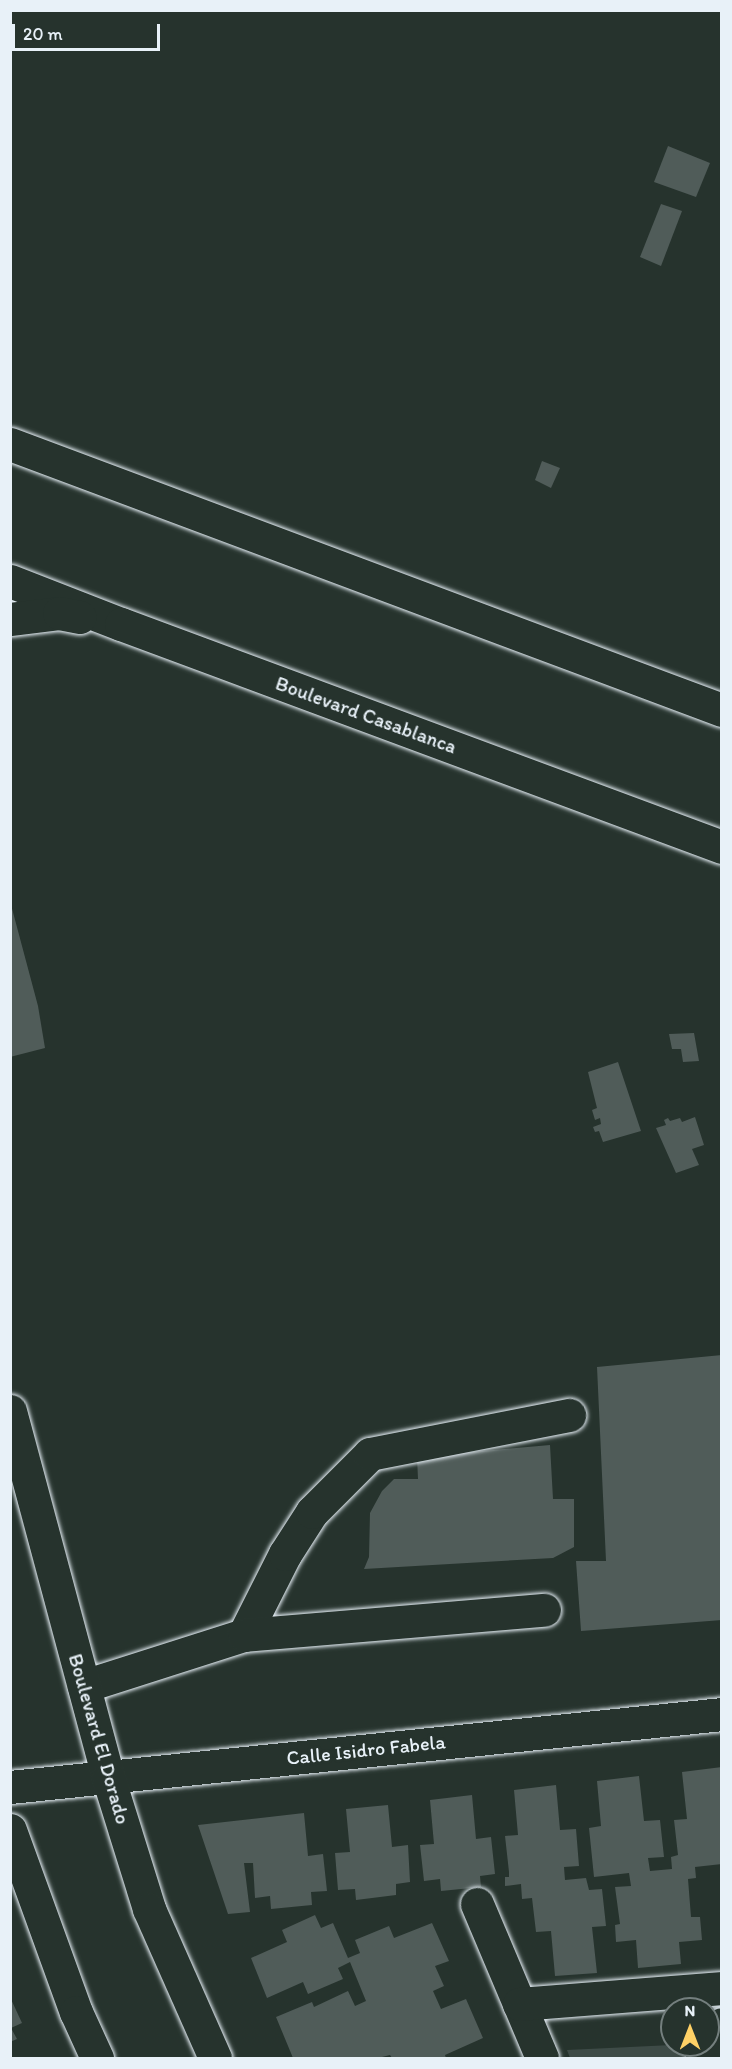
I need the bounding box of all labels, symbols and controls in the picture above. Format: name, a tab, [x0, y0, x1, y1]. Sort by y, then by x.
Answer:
scale bar	[15, 12, 164, 50]
text: 20 m	[23, 23, 63, 45]
street label: Boulevard Casablanca	[272, 671, 460, 759]
street label: Boulevard El Dorado	[63, 1651, 135, 1827]
street label: Calle Isidro Fabela	[286, 1730, 446, 1770]
north arrow	[660, 1997, 720, 2057]
text: N	[685, 2001, 695, 2020]

